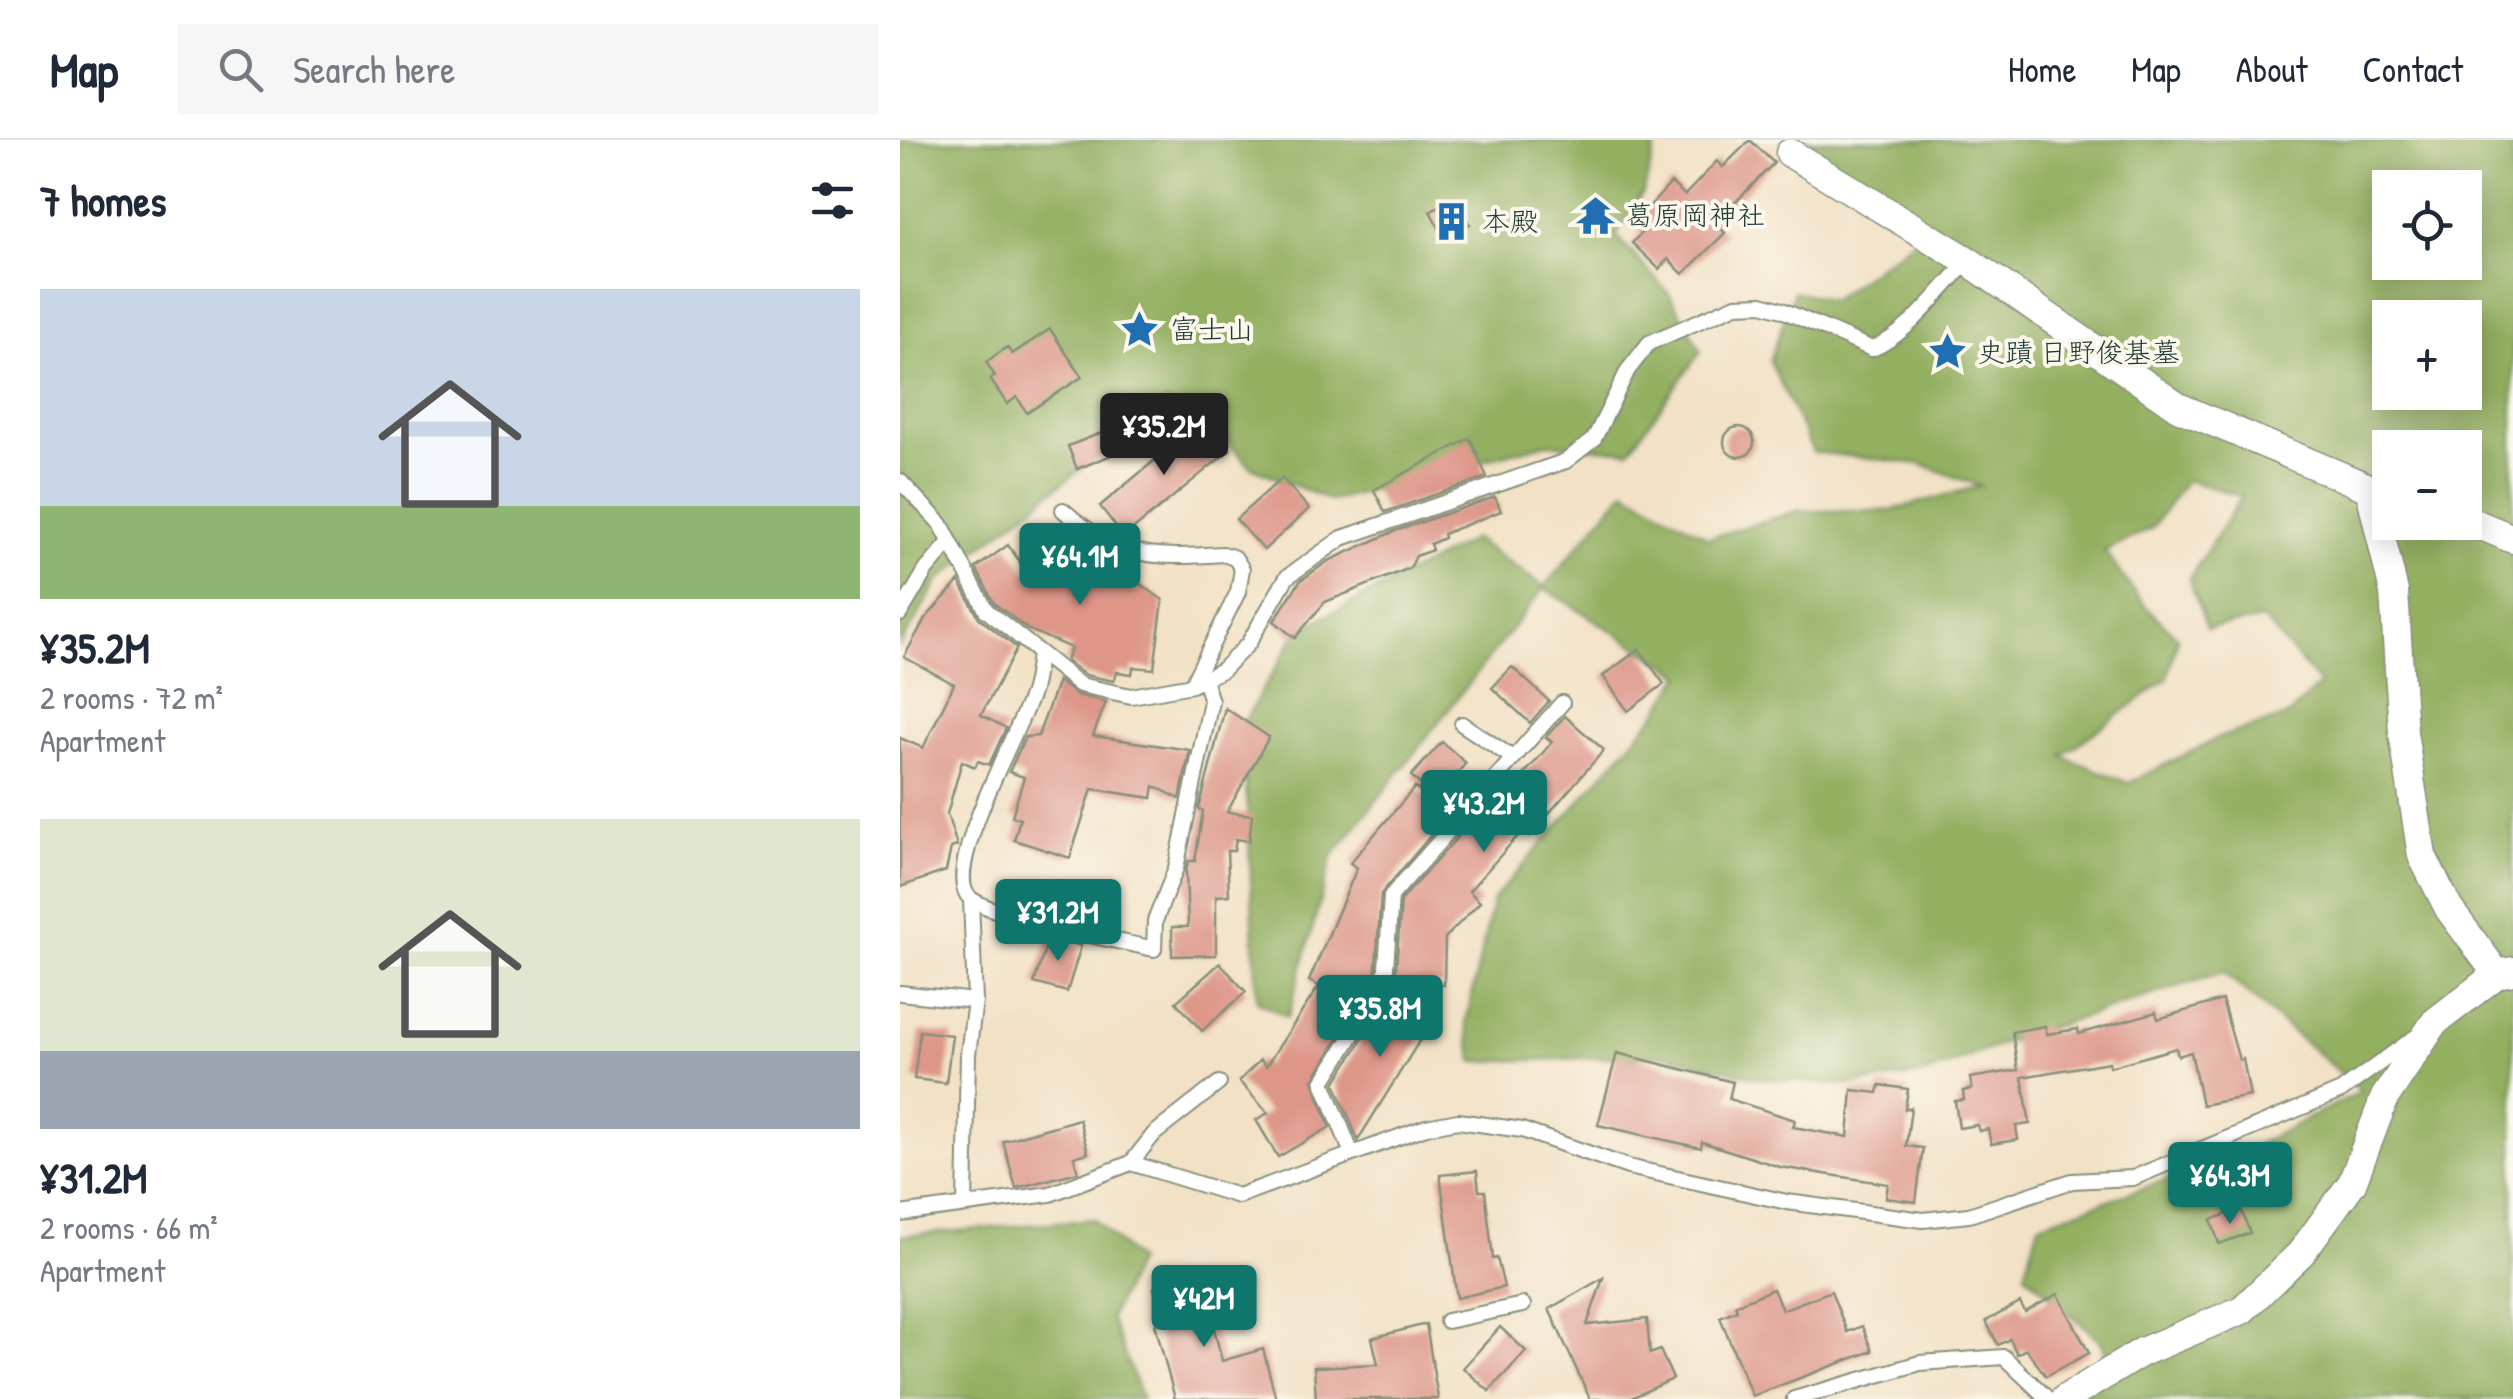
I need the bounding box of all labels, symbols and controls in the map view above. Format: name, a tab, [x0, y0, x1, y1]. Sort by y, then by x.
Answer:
search box	[178, 24, 878, 114]
text: Map	[50, 37, 118, 102]
icon: search	[213, 42, 268, 97]
text: Search here	[293, 43, 455, 95]
text: Home	[2008, 46, 2076, 93]
text: Map	[2131, 46, 2181, 93]
text: About	[2236, 46, 2308, 93]
text: Contact	[2363, 46, 2463, 93]
map controls	[2372, 170, 2482, 540]
button: locate	[2372, 170, 2482, 280]
text: 7 homes	[40, 172, 166, 229]
icon: filters	[805, 173, 860, 228]
temple icon: 葛原岡神社	[1574, 194, 1616, 236]
place label: 葛原岡神社	[1625, 196, 1765, 234]
building icon: 本殿	[1431, 200, 1473, 242]
place label: 本殿	[1482, 202, 1538, 240]
button: +	[2372, 300, 2482, 410]
place icon: 富士山	[1119, 308, 1161, 350]
place label: 富士山	[1170, 310, 1254, 348]
place icon: 史蹟 日野俊基墓	[1926, 331, 1968, 373]
place label: 史蹟 日野俊基墓	[1977, 333, 2179, 371]
icon: home	[360, 354, 540, 534]
pin: ¥35.2M	[1083, 393, 1245, 478]
text: ¥35.2M	[1122, 404, 1206, 447]
button: −	[2372, 430, 2482, 540]
pin: ¥64.1M	[999, 523, 1161, 608]
text: ¥64.1M	[1041, 534, 1119, 577]
text: ¥35.2M	[40, 619, 150, 676]
text: 2 rooms · 72 m²	[40, 676, 223, 719]
text: Apartment	[40, 719, 165, 762]
pin: ¥43.2M	[1403, 770, 1565, 855]
text: ¥43.2M	[1443, 781, 1525, 824]
pin: ¥31.2M	[977, 879, 1139, 964]
icon: home	[360, 884, 540, 1064]
text: ¥31.2M	[1017, 890, 1099, 933]
pin: ¥35.8M	[1299, 975, 1461, 1060]
text: ¥35.8M	[1339, 986, 1421, 1029]
pin: ¥64.3M	[2149, 1142, 2311, 1227]
text: ¥31.2M	[40, 1149, 147, 1206]
text: ¥64.3M	[2190, 1153, 2270, 1196]
text: 2 rooms · 66 m²	[40, 1206, 218, 1249]
text: Apartment	[40, 1249, 165, 1292]
pin: ¥42M	[1145, 1265, 1263, 1350]
text: ¥42M	[1174, 1276, 1234, 1319]

